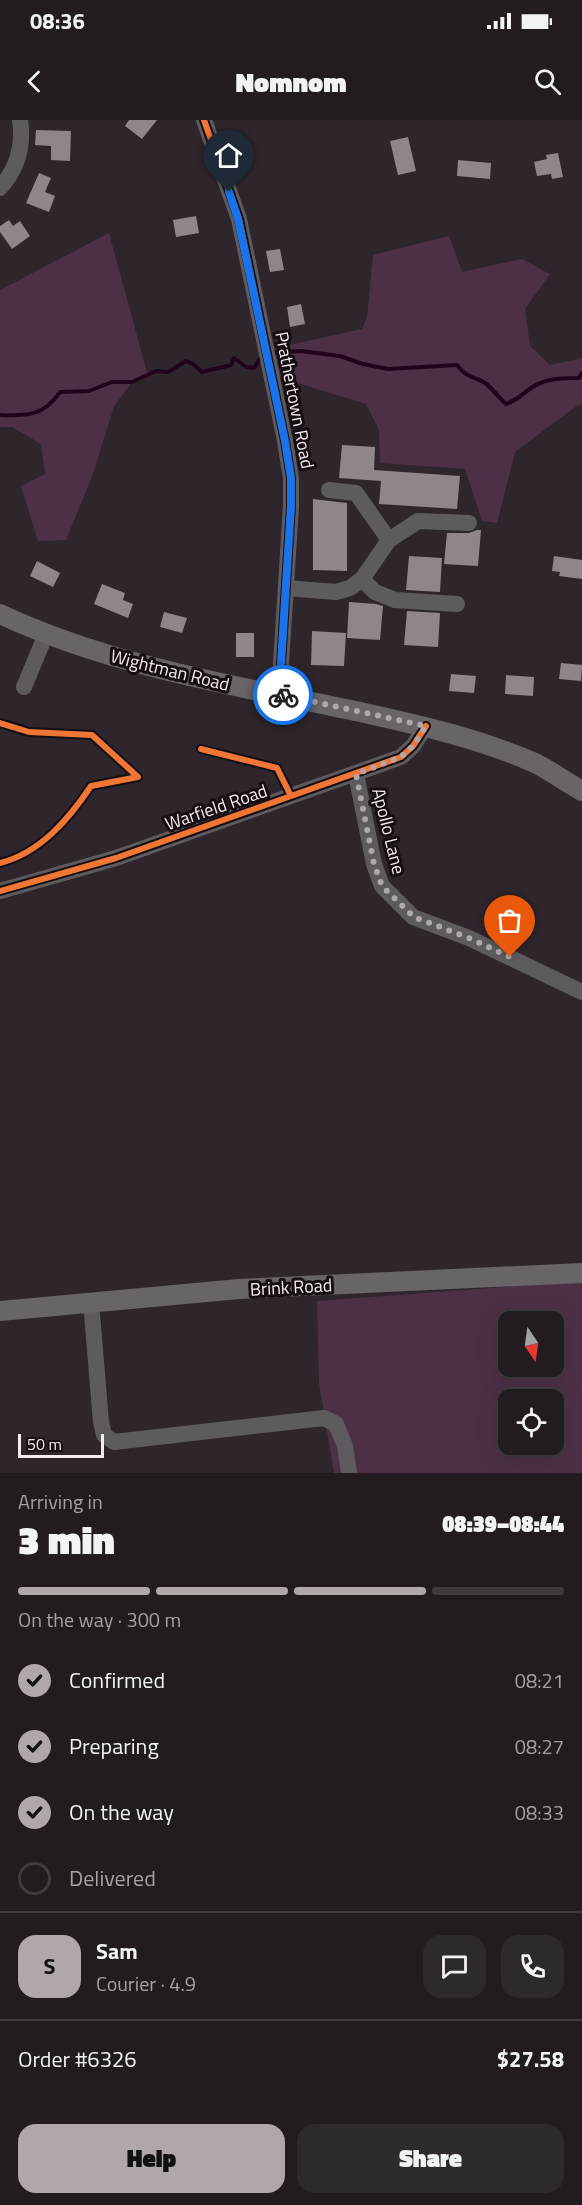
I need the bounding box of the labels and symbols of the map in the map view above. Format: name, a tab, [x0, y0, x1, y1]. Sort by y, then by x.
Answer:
pin	[203, 130, 254, 192]
street label: Prathertown Road	[268, 329, 322, 471]
street label: Wightman Road	[108, 642, 232, 698]
courier	[253, 665, 313, 725]
street label: Warfield Road	[161, 777, 271, 837]
street label: Apollo Lane	[365, 785, 413, 877]
pin	[484, 895, 535, 957]
street label: Brink Road	[249, 1271, 333, 1303]
north arrow	[498, 1311, 564, 1377]
scale bar	[18, 1431, 104, 1458]

